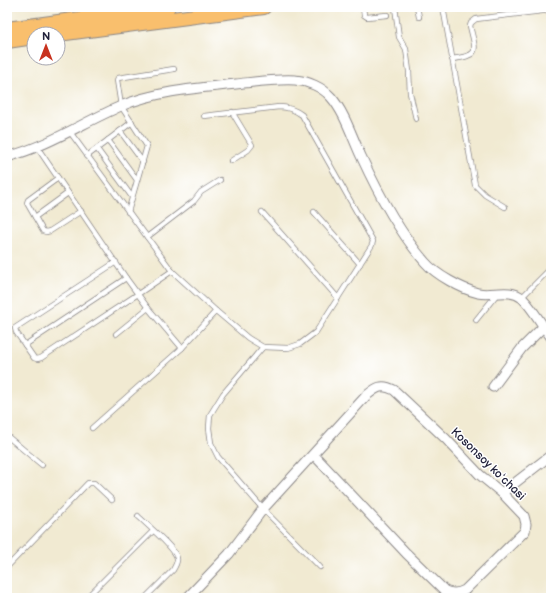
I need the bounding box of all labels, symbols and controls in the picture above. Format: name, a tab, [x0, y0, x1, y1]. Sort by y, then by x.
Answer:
north arrow	[26, 26, 66, 66]
text: N	[42, 30, 50, 43]
street label: Kosonsoy koʻchasi	[447, 425, 529, 504]

